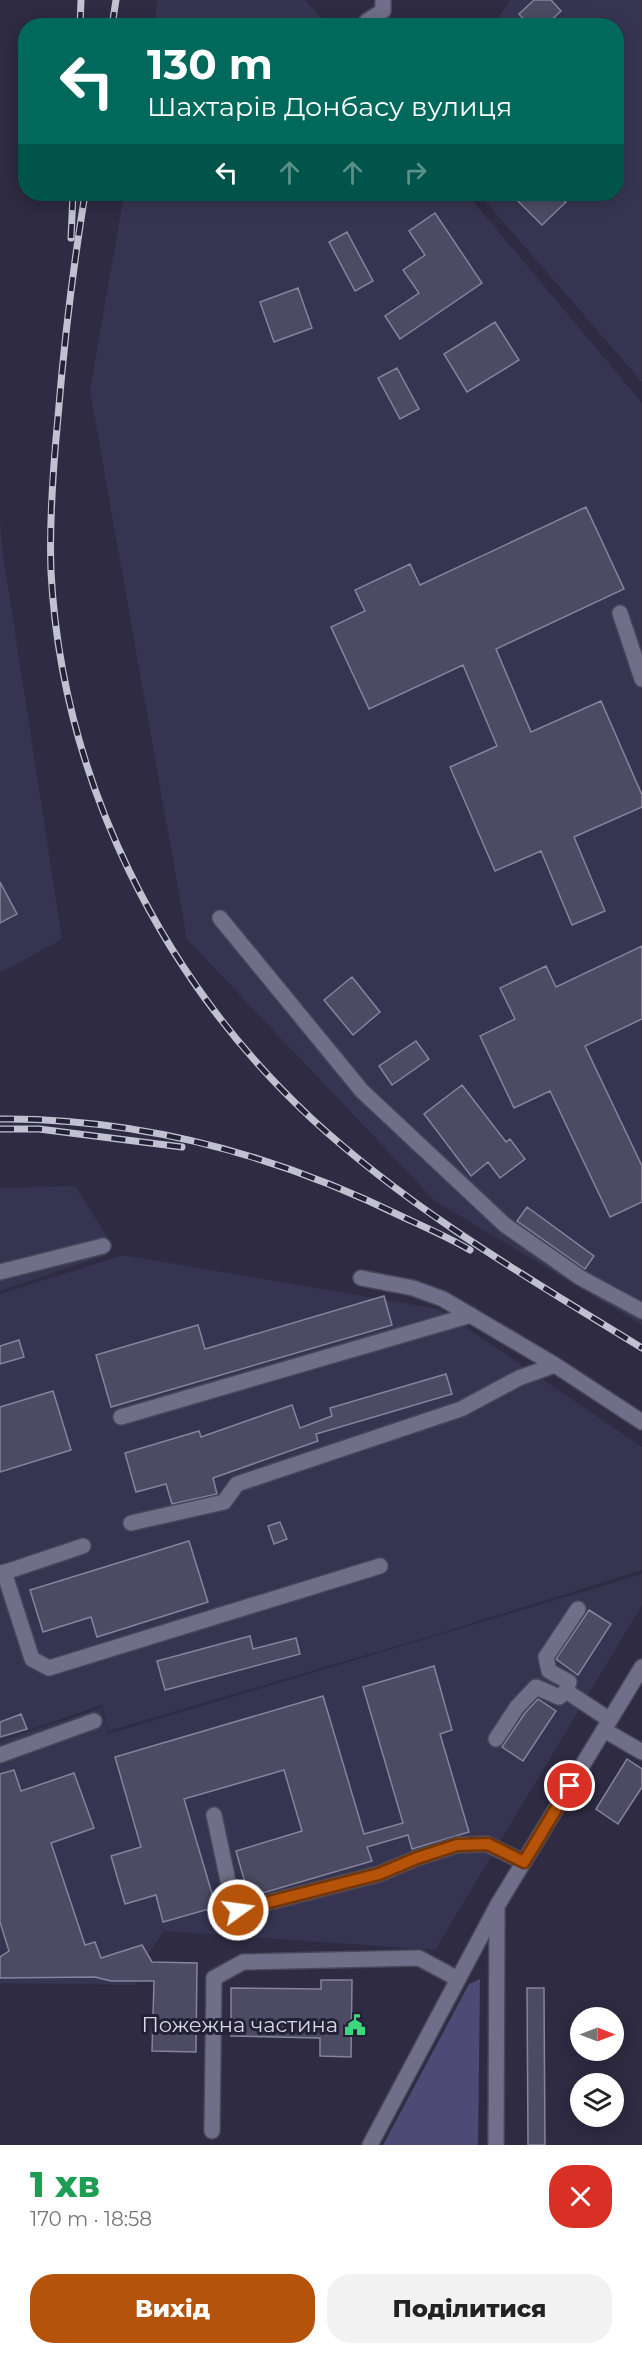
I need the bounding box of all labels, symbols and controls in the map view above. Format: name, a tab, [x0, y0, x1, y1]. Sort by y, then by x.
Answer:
text: 130 m	[147, 38, 273, 90]
icon: left	[48, 42, 126, 120]
text: Шахтарів Донбасу вулиця	[147, 90, 512, 123]
icon: left	[210, 156, 243, 189]
icon: ahead	[273, 156, 306, 189]
icon: ahead	[336, 156, 369, 189]
icon: right	[399, 156, 432, 189]
pin	[544, 1760, 595, 1811]
icon: arrive	[553, 1769, 586, 1802]
position arrow	[206, 1878, 270, 1942]
north arrow	[570, 2007, 624, 2061]
map controls	[570, 2007, 624, 2127]
place label: Пожежна частина	[142, 2012, 338, 2037]
public building icon: Пожежна частина	[343, 2013, 367, 2037]
button: layers	[570, 2073, 624, 2127]
text: 1 хв	[30, 2162, 100, 2206]
button: close	[549, 2165, 612, 2228]
text: 170 m · 18:58	[30, 2207, 152, 2231]
button: Вихід	[30, 2274, 315, 2343]
button: Поділитися	[327, 2274, 612, 2343]

